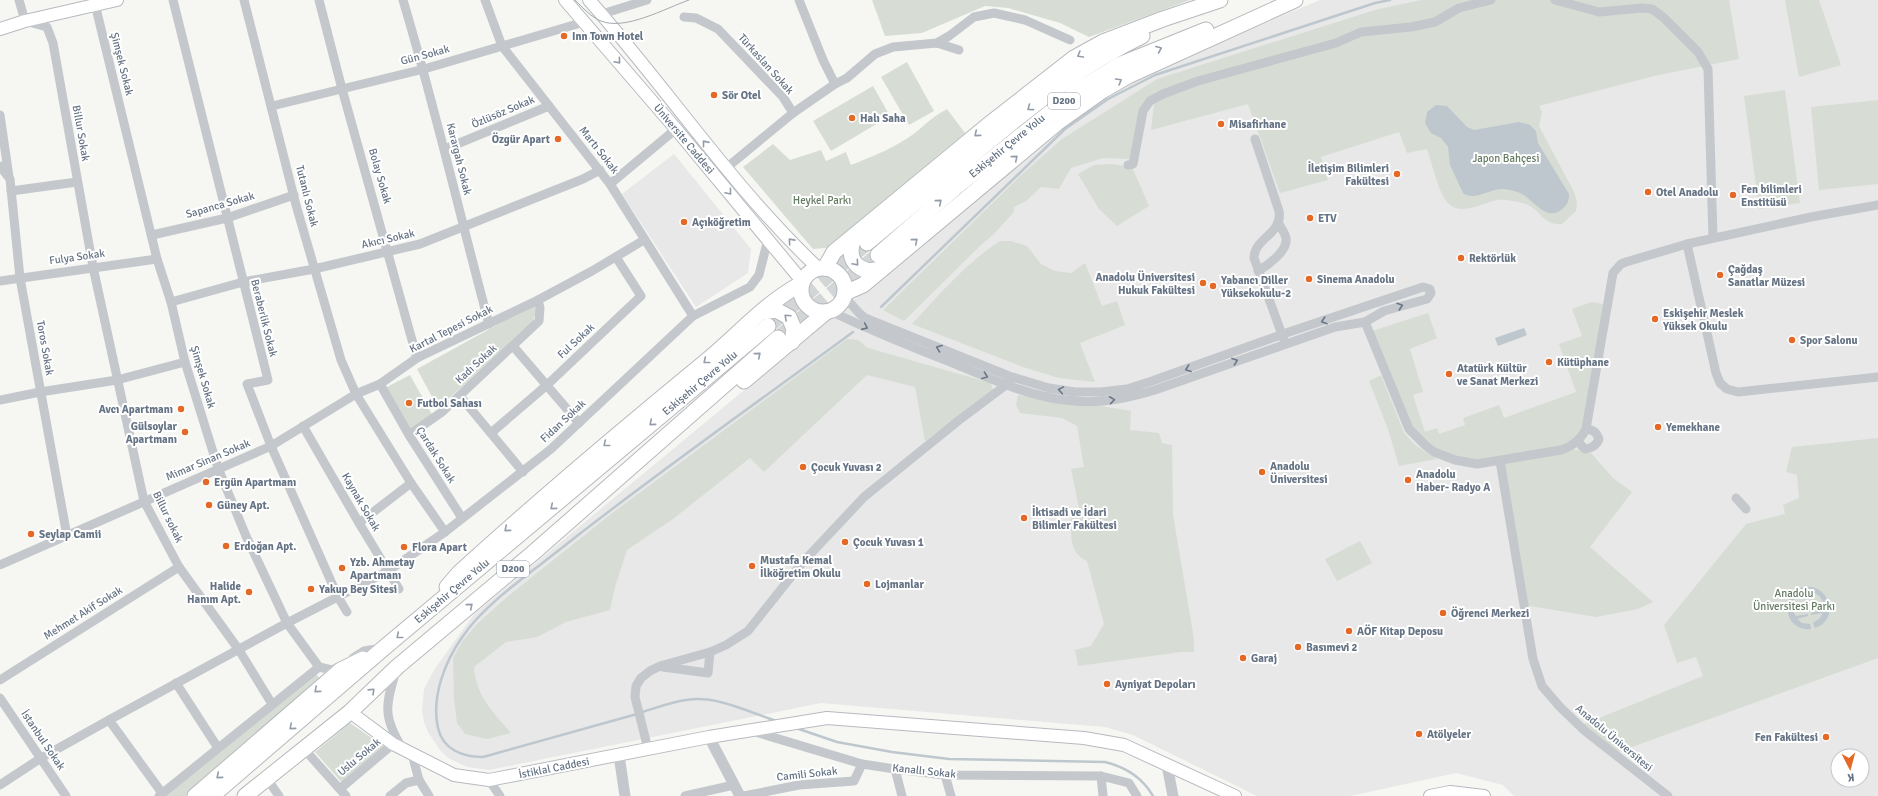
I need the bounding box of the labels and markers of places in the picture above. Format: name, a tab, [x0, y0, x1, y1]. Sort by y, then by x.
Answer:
place label: Inn Town Hotel	[572, 30, 644, 43]
marker: Inn Town Hotel	[559, 31, 569, 41]
place label: Sör Otel	[722, 89, 761, 102]
marker: Sör Otel	[709, 90, 719, 100]
place label: Halı Saha	[860, 112, 906, 125]
marker: Halı Saha	[847, 113, 857, 123]
place label: Misafirhane	[1229, 118, 1287, 131]
marker: Misafirhane	[1216, 119, 1226, 129]
place label: Özgür Apart	[492, 132, 550, 146]
marker: Özgür Apart	[553, 134, 563, 144]
place label: İletişim Bilimleri Fakültesi	[1308, 161, 1389, 188]
marker: İletişim Bilimleri Fakültesi	[1392, 169, 1402, 179]
place label: Fen bilimleri Enstitüsü	[1741, 183, 1802, 209]
place label: Otel Anadolu	[1656, 186, 1718, 199]
marker: Otel Anadolu	[1643, 187, 1653, 197]
marker: Fen bilimleri Enstitüsü	[1728, 190, 1738, 200]
place label: ETV	[1318, 212, 1337, 225]
marker: ETV	[1305, 213, 1315, 223]
place label: Açıköğretim	[692, 216, 751, 229]
marker: Açıköğretim	[679, 217, 689, 227]
place label: Rektörlük	[1469, 252, 1516, 265]
marker: Rektörlük	[1456, 253, 1466, 263]
place label: Çağdaş Sanatlar Müzesi	[1728, 263, 1805, 289]
place label: Anadolu Üniversitesi Hukuk Fakültesi	[1095, 270, 1195, 297]
marker: Çağdaş Sanatlar Müzesi	[1715, 270, 1725, 280]
place label: Sinema Anadolu	[1317, 273, 1394, 286]
place label: Yabancı Diller Yüksekokulu-2	[1220, 274, 1291, 300]
marker: Sinema Anadolu	[1304, 274, 1314, 284]
marker: Anadolu Üniversitesi Hukuk Fakültesi	[1198, 278, 1208, 288]
marker: Yabancı Diller Yüksekokulu-2	[1208, 281, 1218, 291]
place label: Eskişehir Meslek Yüksek Okulu	[1662, 307, 1744, 333]
marker: Eskişehir Meslek Yüksek Okulu	[1650, 314, 1660, 324]
place label: Spor Salonu	[1800, 334, 1857, 347]
marker: Spor Salonu	[1787, 335, 1797, 345]
place label: Kütüphane	[1557, 356, 1609, 369]
marker: Kütüphane	[1544, 357, 1554, 367]
place label: Atatürk Kültür ve Sanat Merkezi	[1456, 362, 1538, 388]
marker: Atatürk Kültür ve Sanat Merkezi	[1444, 369, 1454, 379]
place label: Futbol Sahası	[417, 397, 482, 410]
marker: Futbol Sahası	[404, 398, 414, 408]
place label: Avcı Apartmanı	[99, 403, 173, 416]
marker: Avcı Apartmanı	[176, 404, 186, 414]
place label: Gülsoylar Apartmanı	[126, 420, 178, 446]
place label: Yemekhane	[1665, 421, 1720, 434]
marker: Yemekhane	[1653, 422, 1663, 432]
marker: Gülsoylar Apartmanı	[180, 427, 190, 437]
place label: Anadolu Üniversitesi	[1270, 460, 1327, 486]
place label: Çocuk Yuvası 2	[811, 461, 882, 474]
marker: Çocuk Yuvası 2	[798, 462, 808, 472]
marker: Anadolu Üniversitesi	[1257, 467, 1267, 477]
place label: Anadolu Haber- Radyo A	[1416, 468, 1490, 494]
marker: Anadolu Haber- Radyo A	[1403, 475, 1413, 485]
place label: Ergün Apartmanı	[214, 476, 296, 489]
marker: Ergün Apartmanı	[201, 477, 211, 487]
place label: Güney Apt.	[217, 499, 270, 512]
marker: Güney Apt.	[204, 500, 214, 510]
place label: İktisadi ve İdari Bilimler Fakültesi	[1032, 505, 1117, 532]
marker: İktisadi ve İdari Bilimler Fakültesi	[1019, 513, 1029, 523]
place label: Seylap Camii	[39, 528, 101, 541]
marker: Seylap Camii	[26, 529, 36, 539]
place label: Çocuk Yuvası 1	[853, 536, 924, 549]
marker: Çocuk Yuvası 1	[840, 537, 850, 547]
place label: Erdoğan Apt.	[234, 540, 296, 553]
marker: Erdoğan Apt.	[221, 541, 231, 551]
place label: Flora Apart	[412, 541, 467, 554]
marker: Flora Apart	[399, 542, 409, 552]
place label: Mustafa Kemal İlköğretim Okulu	[760, 554, 841, 580]
place label: Yzb. Ahmetay Apartmanı	[349, 556, 415, 582]
marker: Mustafa Kemal İlköğretim Okulu	[747, 561, 757, 571]
marker: Yzb. Ahmetay Apartmanı	[337, 563, 347, 573]
place label: Lojmanlar	[875, 578, 924, 591]
marker: Lojmanlar	[862, 579, 872, 589]
place label: Halide Hanım Apt.	[187, 580, 242, 606]
place label: Yakup Bey Sitesi	[318, 583, 397, 596]
marker: Yakup Bey Sitesi	[306, 584, 316, 594]
marker: Halide Hanım Apt.	[244, 587, 254, 597]
place label: Öğrenci Merkezi	[1451, 606, 1529, 620]
marker: Öğrenci Merkezi	[1438, 608, 1448, 618]
place label: AÖF Kitap Deposu	[1357, 624, 1443, 638]
marker: AÖF Kitap Deposu	[1344, 626, 1354, 636]
place label: Basımevi 2	[1306, 641, 1358, 654]
marker: Basımevi 2	[1293, 642, 1303, 652]
place label: Garaj	[1251, 652, 1277, 665]
marker: Garaj	[1238, 653, 1248, 663]
place label: Ayniyat Depoları	[1115, 678, 1195, 691]
marker: Ayniyat Depoları	[1102, 679, 1112, 689]
place label: Atölyeler	[1427, 728, 1471, 741]
marker: Atölyeler	[1414, 729, 1424, 739]
place label: Fen Fakültesi	[1755, 731, 1818, 744]
marker: Fen Fakültesi	[1821, 732, 1831, 742]

